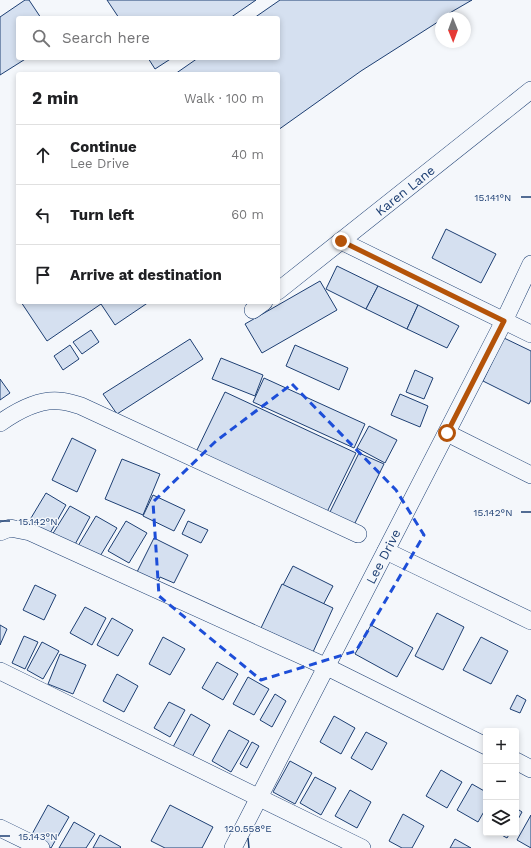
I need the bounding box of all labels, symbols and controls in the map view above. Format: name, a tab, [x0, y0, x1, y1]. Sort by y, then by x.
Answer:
north arrow	[435, 12, 471, 48]
search box	[16, 16, 280, 60]
icon: search	[30, 27, 52, 49]
text: Search here	[62, 29, 150, 47]
text: 2 min	[32, 88, 78, 108]
text: Walk · 100 m	[184, 91, 264, 106]
text: Continue	[70, 138, 137, 156]
icon: ahead	[32, 144, 54, 166]
text: 40 m	[231, 147, 264, 162]
text: Lee Drive	[70, 156, 129, 171]
street label: Karen Lane	[372, 162, 438, 218]
text: 15.141°N	[475, 192, 511, 203]
icon: left	[32, 204, 54, 226]
text: Turn left	[70, 206, 134, 224]
text: 60 m	[231, 207, 264, 222]
route end	[332, 232, 350, 250]
icon: arrive	[32, 264, 54, 286]
text: Arrive at destination	[70, 266, 222, 284]
route start	[438, 424, 456, 442]
text: 15.142°N	[474, 507, 512, 518]
text: 15.142°N	[19, 516, 57, 527]
street label: Lee Drive	[363, 526, 403, 586]
map controls	[483, 728, 519, 836]
button: +	[483, 728, 519, 764]
button: −	[483, 764, 519, 800]
button: layers	[483, 800, 519, 836]
text: 120.558°E	[224, 823, 272, 834]
text: 15.143°N	[19, 831, 57, 842]

